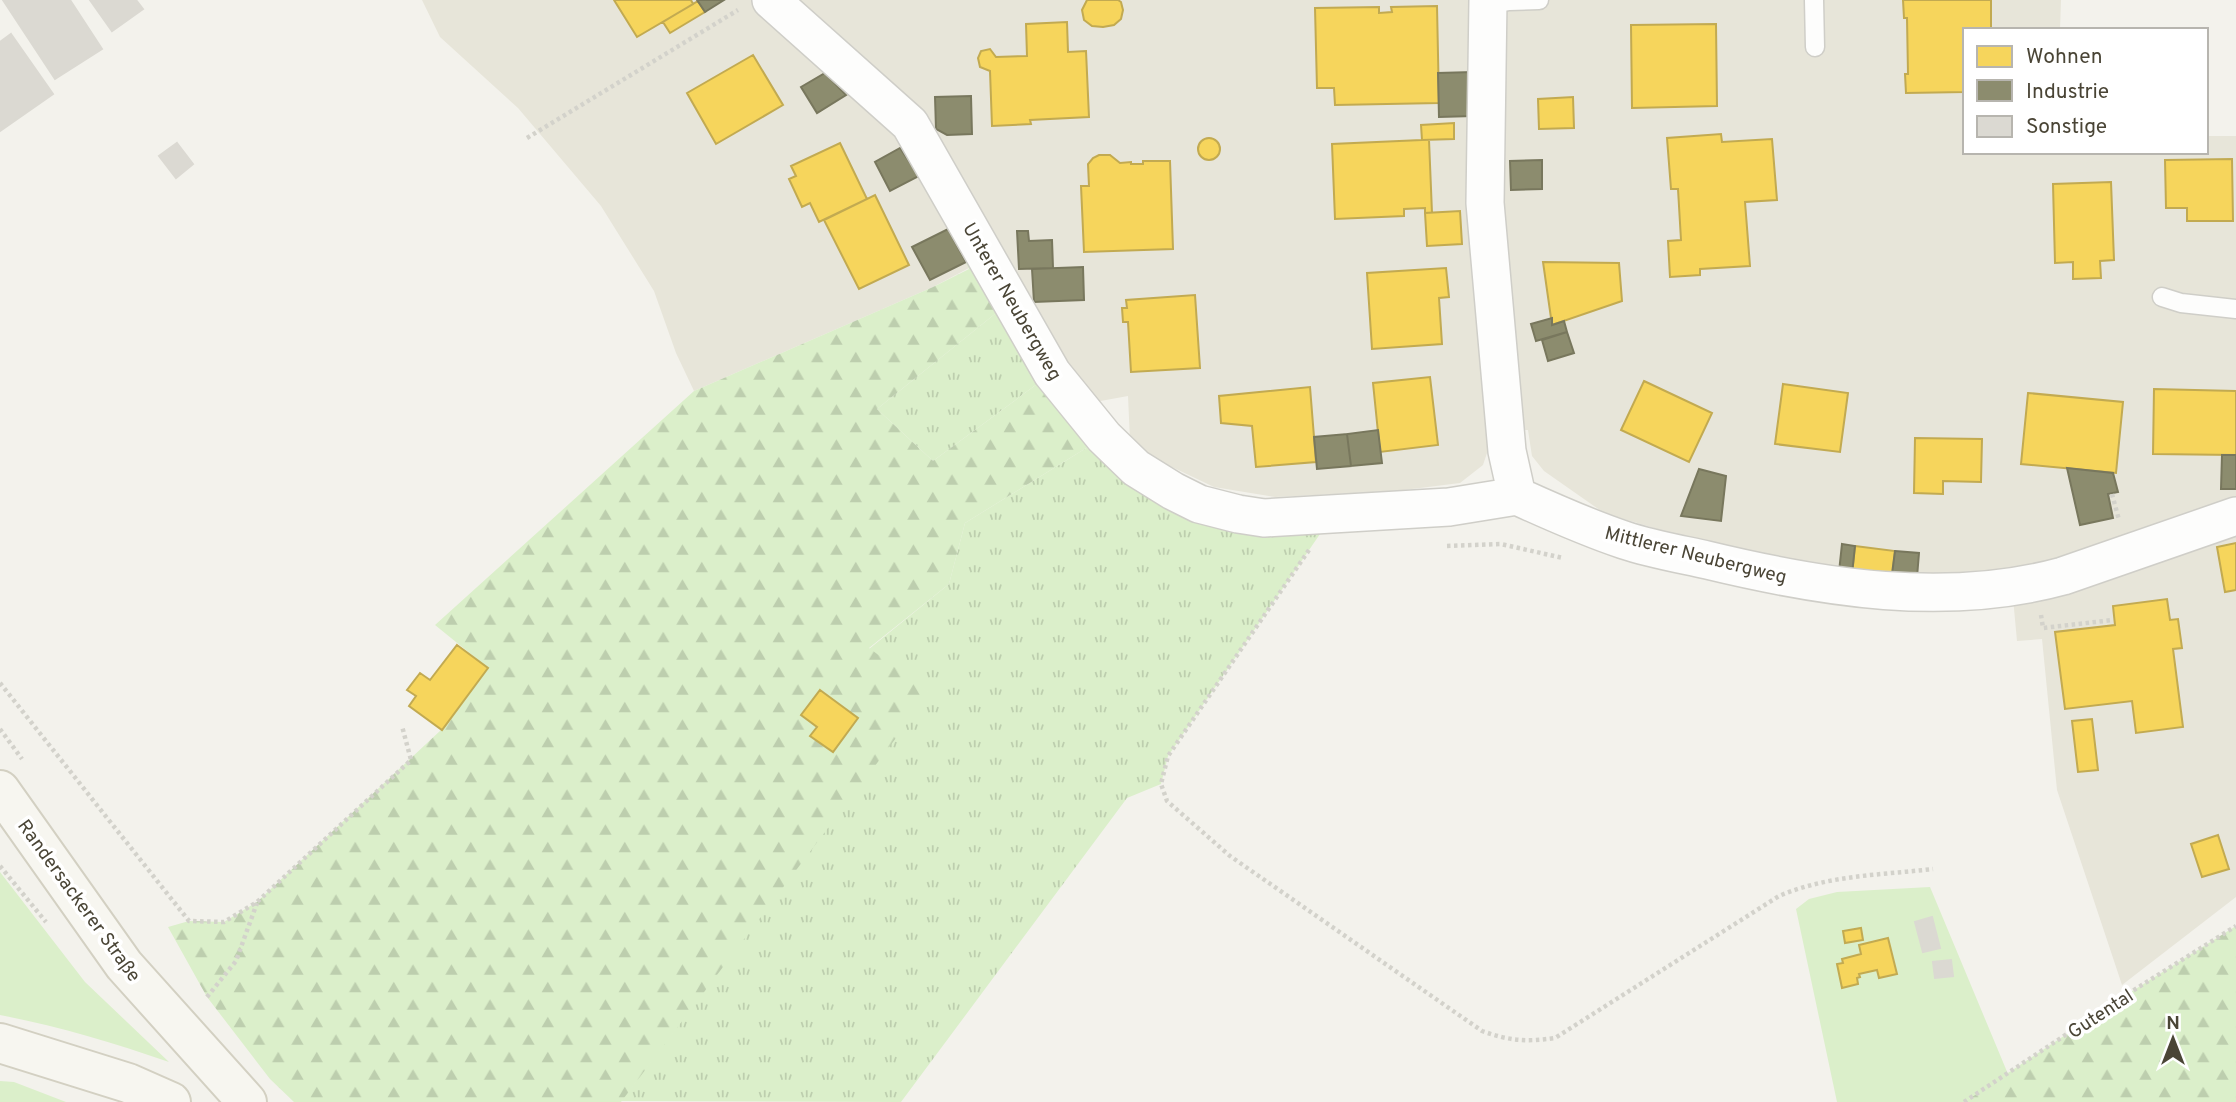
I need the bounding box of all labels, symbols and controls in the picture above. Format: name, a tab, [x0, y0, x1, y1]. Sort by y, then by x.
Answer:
legend	[1963, 28, 2208, 154]
text: Wohnen	[2026, 44, 2103, 71]
text: Industrie	[2026, 79, 2109, 106]
text: Sonstige	[2026, 114, 2107, 141]
street label: Unterer Neubergweg	[956, 219, 1066, 385]
street label: Mittlerer Neubergweg	[1602, 522, 1789, 590]
street label: Randersackerer Straße	[11, 815, 145, 987]
street label: Gutental	[2064, 985, 2138, 1045]
north arrow	[2138, 1004, 2208, 1074]
text: N	[2166, 1012, 2180, 1036]

